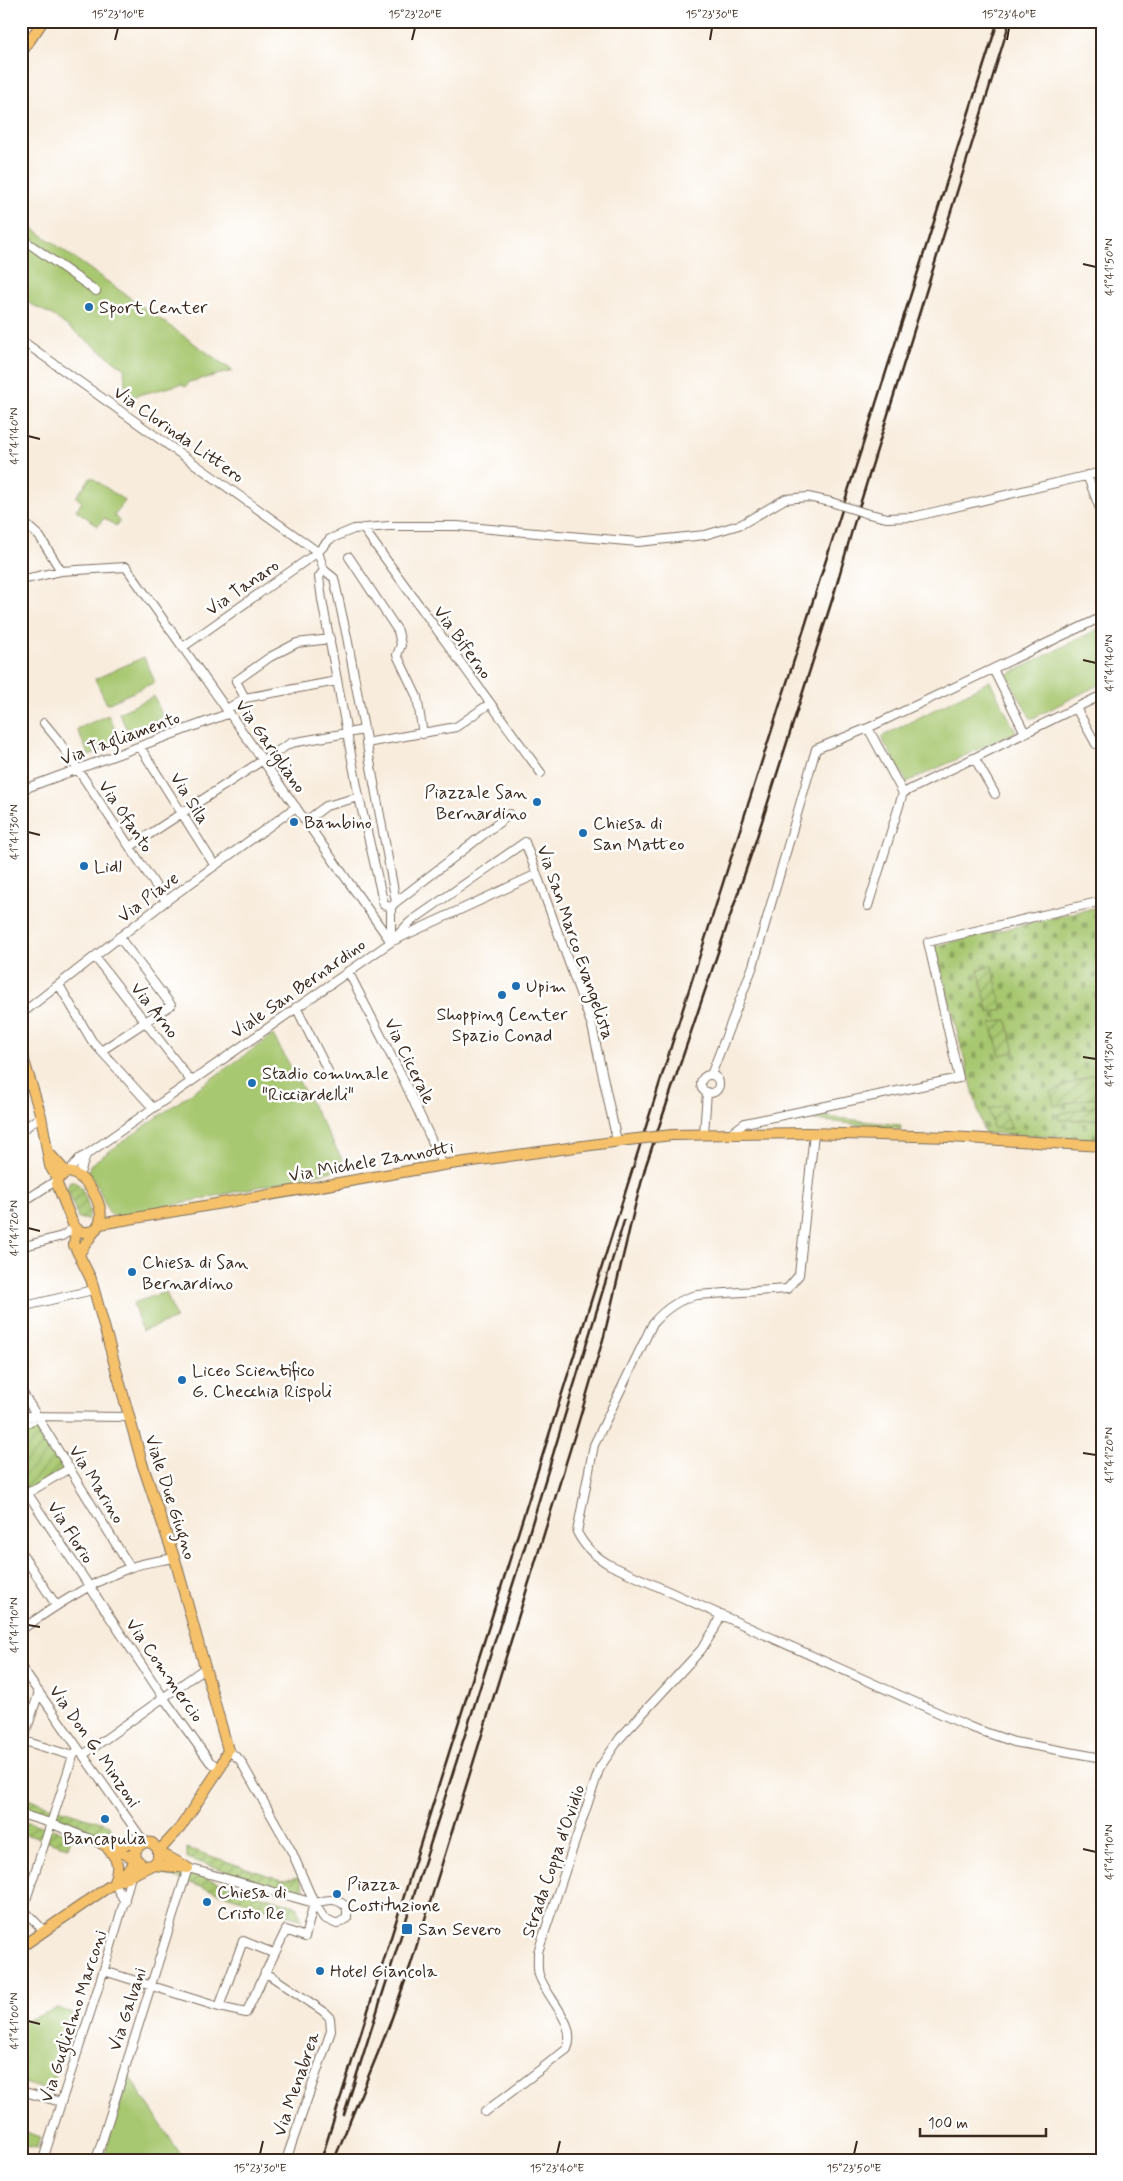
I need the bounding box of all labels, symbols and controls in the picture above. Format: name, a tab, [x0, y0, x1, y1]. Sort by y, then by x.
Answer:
text: 15°23'10"E	[92, 7, 144, 23]
text: 15°23'20"E	[388, 7, 442, 23]
text: 15°23'30"E	[686, 7, 738, 23]
text: 15°23'40"E	[982, 7, 1036, 23]
text: 41°41'50"N	[1102, 238, 1118, 296]
place label: Sport Center	[99, 296, 208, 320]
marker: Sport Center	[83, 301, 95, 313]
street label: Via Clorinda Littero	[108, 381, 249, 489]
text: 41°41'40"N	[7, 407, 23, 465]
street label: Via Tanaro	[201, 554, 284, 622]
street label: Via Biferno	[427, 601, 497, 684]
text: 41°41'40"N	[1102, 634, 1118, 692]
street label: Via Garigliano	[228, 695, 311, 799]
street label: Via Tagliamento	[57, 706, 184, 774]
street label: Via Sila	[164, 768, 214, 829]
street label: Via Ofanto	[92, 776, 158, 857]
place label: Piazzale San Bernardino	[424, 781, 527, 826]
marker: Piazzale San Bernardino	[531, 796, 543, 808]
text: 41°41'30"N	[7, 804, 23, 860]
place label: Bambino	[304, 811, 372, 835]
place label: Chiesa di San Matteo	[593, 812, 685, 857]
marker: Bambino	[288, 816, 300, 828]
marker: Chiesa di San Matteo	[577, 827, 589, 839]
street label: Via San Marco Evangelista	[530, 842, 620, 1043]
place label: Lidl	[94, 855, 122, 879]
marker: Lidl	[78, 860, 90, 872]
street label: Via Piave	[113, 867, 184, 929]
street label: Viale San Bernardino	[226, 933, 371, 1044]
place label: Upim	[526, 975, 566, 999]
street label: Via Arno	[125, 977, 184, 1044]
marker: Upim	[510, 980, 522, 992]
marker: Shopping Center Spazio Conad	[496, 989, 508, 1001]
place label: Shopping Center Spazio Conad	[437, 1003, 568, 1048]
street label: Via Cicerale	[378, 1014, 440, 1109]
text: 41°41'30"N	[1102, 1031, 1118, 1087]
place label: Stadio comunale "Ricciardelli"	[262, 1062, 389, 1107]
marker: Stadio comunale "Ricciardelli"	[246, 1077, 258, 1089]
street label: Via Michele Zannotti	[287, 1136, 456, 1188]
text: 41°41'20"N	[7, 1200, 23, 1256]
place label: Chiesa di San Bernardino	[142, 1251, 248, 1296]
marker: Chiesa di San Bernardino	[126, 1266, 138, 1278]
place label: Liceo Scientifico G. Checchia Rispoli	[192, 1359, 332, 1404]
marker: Liceo Scientifico G. Checchia Rispoli	[176, 1374, 188, 1386]
text: 41°41'20"N	[1102, 1427, 1118, 1483]
street label: Viale Due Giugno	[137, 1432, 202, 1563]
street label: Via Marino	[63, 1441, 130, 1528]
street label: Via Florio	[41, 1497, 99, 1568]
text: 41°41'10"N	[7, 1597, 23, 1653]
street label: Via Commercio	[120, 1614, 209, 1727]
street label: Via Don G. Minzoni	[43, 1681, 145, 1813]
street label: Strada Coppa d'Ovidio	[516, 1782, 591, 1941]
marker: Bancapulia	[99, 1813, 111, 1825]
text: 41°41'10"N	[1102, 1824, 1118, 1880]
place label: Bancapulia	[63, 1827, 147, 1851]
place label: Piazza Costituzione	[347, 1873, 440, 1918]
place label: Chiesa di Cristo Re	[217, 1881, 286, 1926]
marker: Piazza Costituzione	[331, 1888, 343, 1900]
marker: Chiesa di Cristo Re	[201, 1896, 213, 1908]
place label: San Severo	[418, 1918, 501, 1942]
marker: San Severo	[400, 1922, 414, 1936]
street label: Via Guglielmo Marconi	[35, 1927, 115, 2106]
place label: Hotel Giancola	[330, 1960, 437, 1984]
street label: Via Galvani	[103, 1964, 153, 2054]
marker: Hotel Giancola	[314, 1965, 326, 1977]
text: 41°41'00"N	[7, 1993, 23, 2049]
street label: Via Menabrea	[268, 2029, 326, 2140]
scale bar	[920, 2106, 1047, 2138]
text: 100 m	[928, 2114, 968, 2134]
text: 15°23'30"E	[234, 2161, 286, 2177]
text: 15°23'40"E	[530, 2161, 584, 2177]
text: 15°23'50"E	[827, 2161, 881, 2177]

